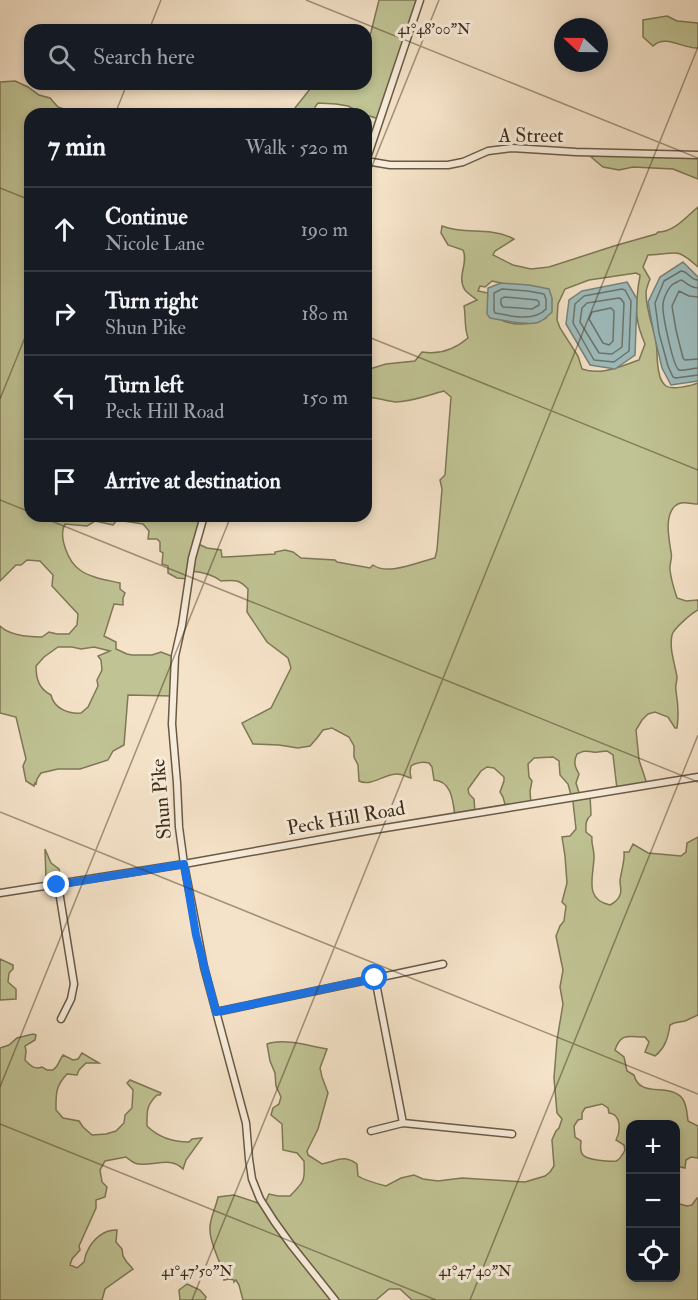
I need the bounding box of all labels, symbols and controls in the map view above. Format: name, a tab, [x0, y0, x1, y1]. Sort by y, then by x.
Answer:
north arrow	[554, 18, 608, 72]
text: 41°48'00"N	[397, 20, 471, 39]
search box	[24, 24, 372, 90]
icon: search	[45, 41, 78, 74]
text: Search here	[93, 43, 195, 71]
street label: A Street	[497, 123, 564, 148]
text: 7 min	[48, 131, 106, 163]
text: Walk · 520 m	[245, 135, 348, 160]
text: Continue	[105, 203, 188, 231]
icon: ahead	[48, 213, 81, 246]
text: 190 m	[301, 217, 348, 242]
text: Nicole Lane	[105, 231, 205, 256]
text: Turn right	[105, 287, 198, 315]
icon: right	[48, 297, 81, 330]
text: 180 m	[301, 301, 348, 326]
text: Shun Pike	[105, 315, 186, 340]
text: Turn left	[105, 371, 184, 399]
icon: left	[48, 381, 81, 414]
text: 150 m	[302, 385, 348, 410]
text: Peck Hill Road	[105, 399, 224, 424]
icon: arrive	[48, 465, 81, 498]
text: Arrive at destination	[105, 467, 281, 495]
street label: Shun Pike	[145, 758, 177, 840]
street label: Peck Hill Road	[285, 795, 407, 841]
route end	[43, 871, 69, 897]
route start	[361, 964, 387, 990]
map controls	[626, 1120, 680, 1282]
button: +	[626, 1120, 680, 1174]
button: −	[626, 1174, 680, 1228]
button: locate	[626, 1228, 680, 1282]
text: 41°47'50"N	[161, 1262, 233, 1281]
text: 41°47'40"N	[439, 1262, 512, 1281]

